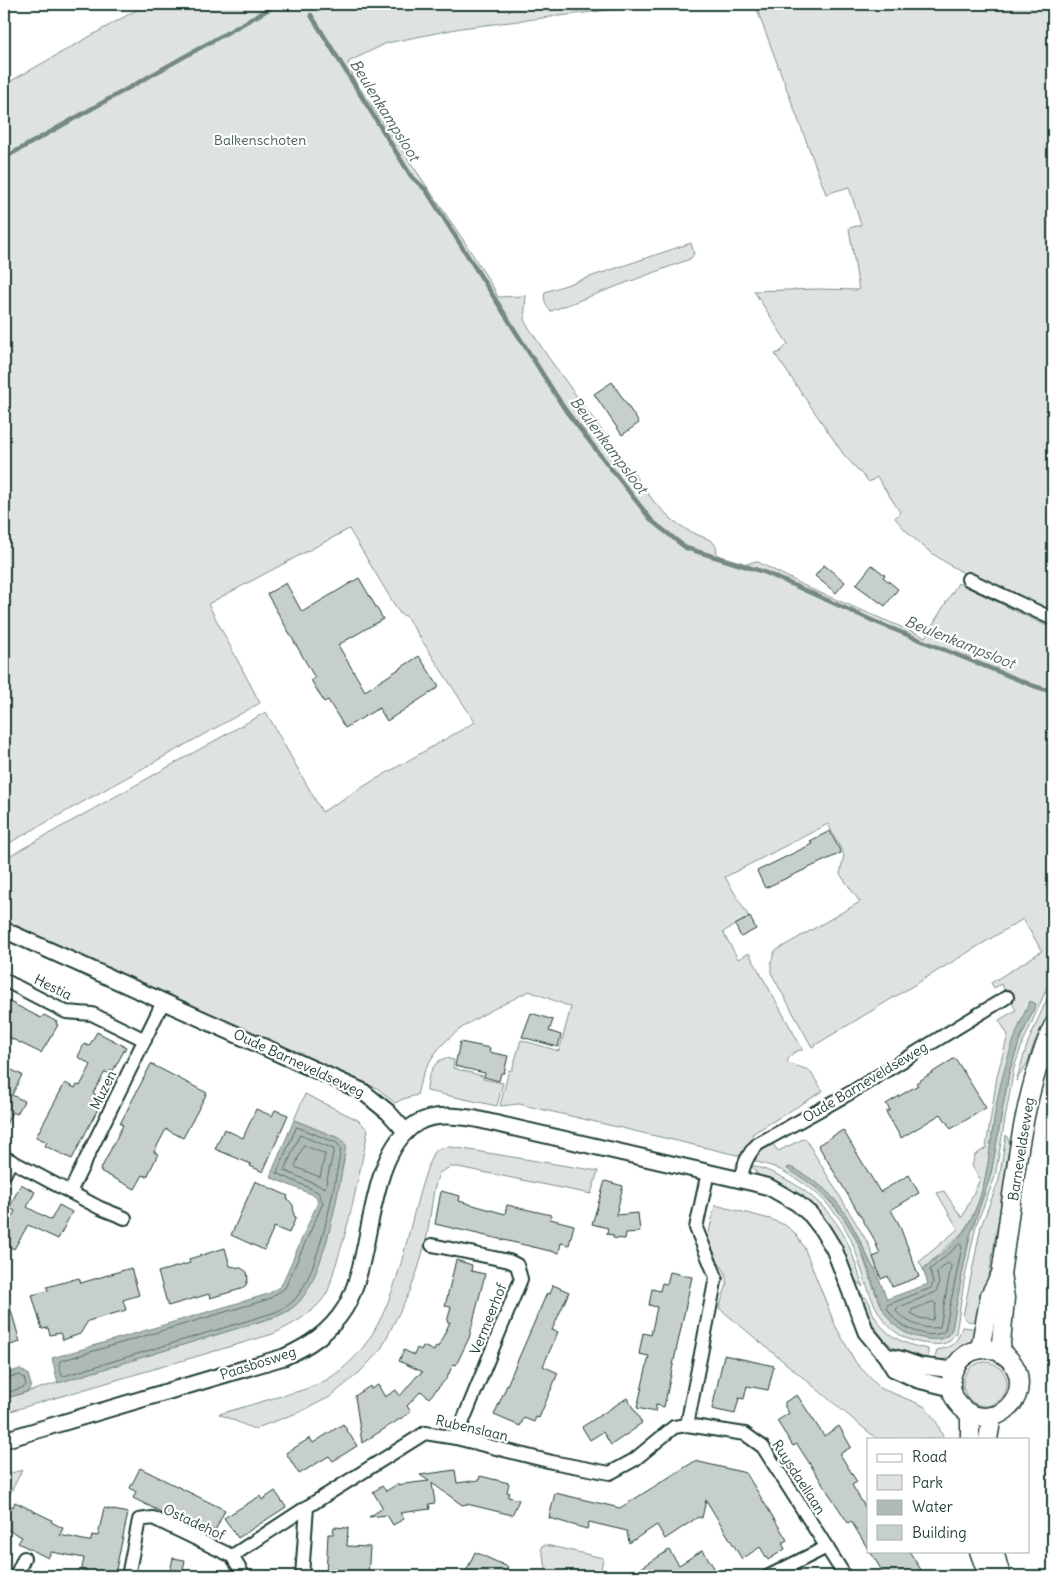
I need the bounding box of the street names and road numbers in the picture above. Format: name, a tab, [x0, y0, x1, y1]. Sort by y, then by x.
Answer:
street label: Hestia	[31, 970, 75, 1004]
street label: Oude Barneveldseweg	[231, 1025, 367, 1101]
street label: Oude Barneveldseweg	[799, 1038, 931, 1126]
street label: Muzen	[86, 1067, 120, 1113]
street label: Barneveldseweg	[1004, 1096, 1038, 1202]
street label: Vermeerhof	[466, 1280, 511, 1357]
street label: Paasbosweg	[218, 1342, 298, 1384]
street label: Rubenslaan	[434, 1411, 510, 1445]
street label: Ruysdaellaan	[768, 1436, 830, 1518]
street label: Ostadehof	[160, 1500, 228, 1544]

